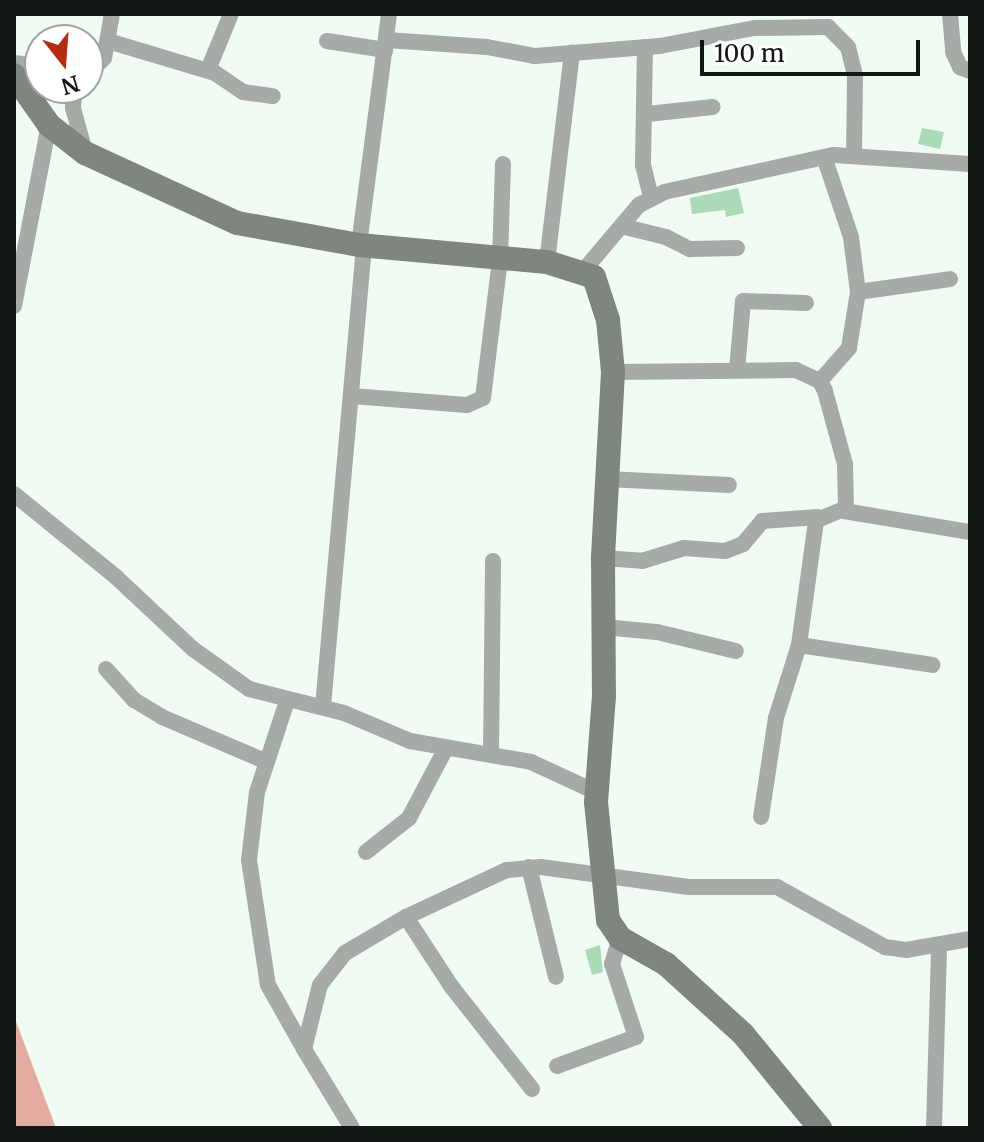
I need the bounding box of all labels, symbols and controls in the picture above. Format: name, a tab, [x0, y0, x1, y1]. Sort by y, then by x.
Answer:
north arrow	[24, 24, 104, 104]
scale bar	[704, 24, 924, 74]
text: 100 m	[714, 38, 784, 69]
text: N	[58, 69, 83, 101]

